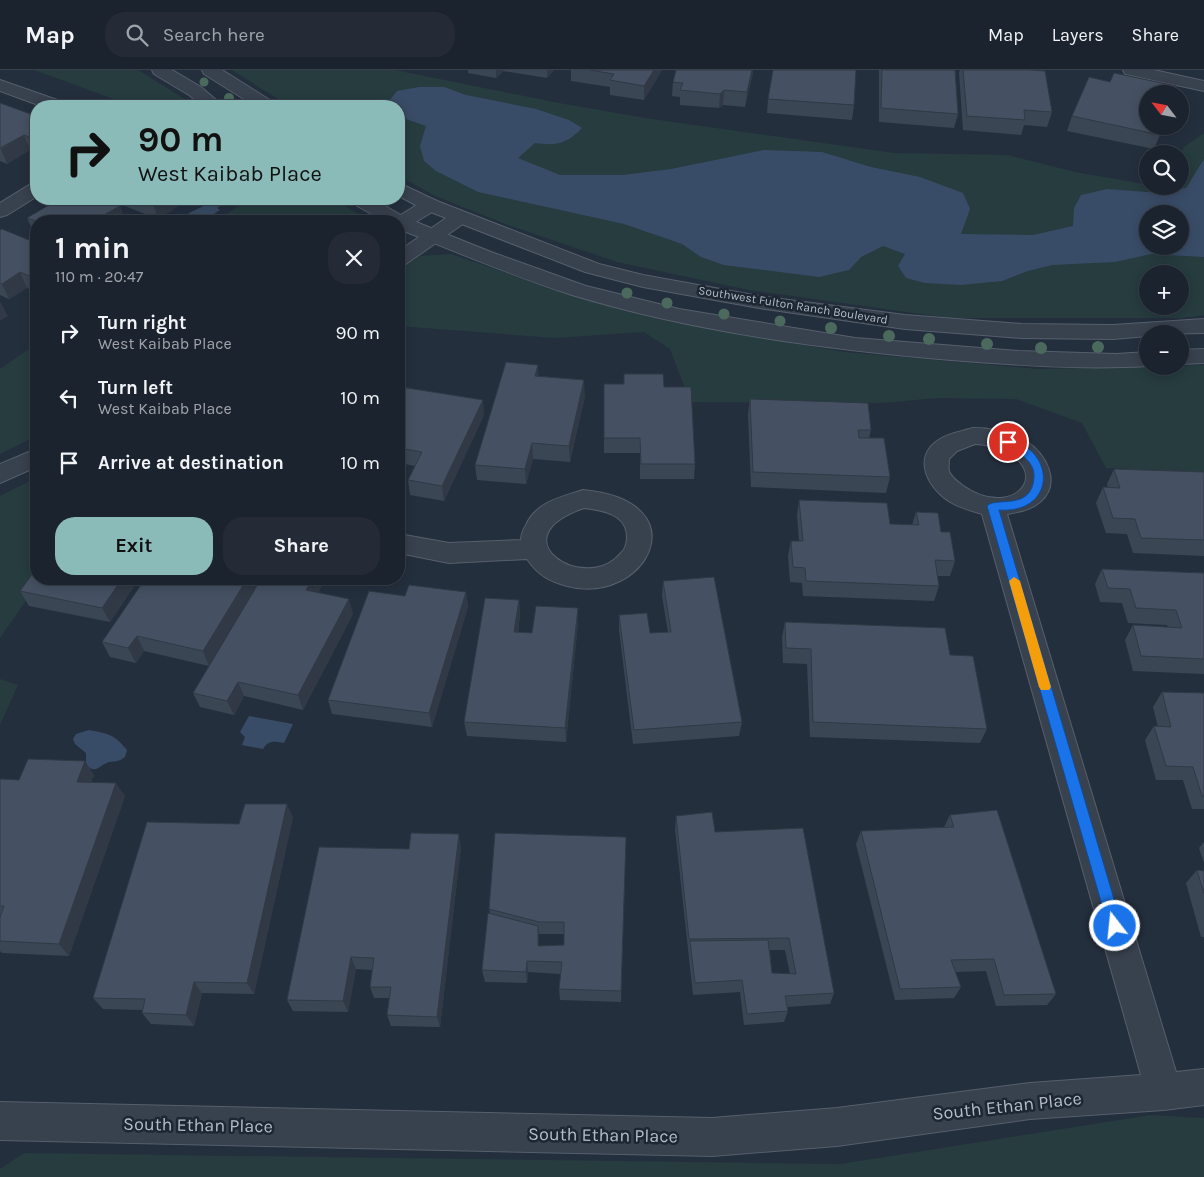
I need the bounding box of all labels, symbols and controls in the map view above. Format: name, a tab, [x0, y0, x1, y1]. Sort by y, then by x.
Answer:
search box	[105, 12, 455, 57]
text: Map	[25, 21, 75, 49]
icon: search	[123, 21, 151, 49]
text: Search here	[163, 24, 265, 46]
text: Map	[988, 24, 1024, 46]
text: Layers	[1052, 24, 1104, 46]
text: Share	[1132, 24, 1179, 46]
north arrow	[1139, 85, 1189, 135]
map controls	[1139, 85, 1189, 375]
text: 90 m	[138, 119, 224, 160]
icon: right	[55, 120, 120, 185]
button: search	[1139, 145, 1189, 195]
text: West Kaibab Place	[138, 161, 322, 187]
button: layers	[1139, 205, 1189, 255]
text: 1 min	[55, 230, 130, 266]
button: close	[328, 232, 380, 284]
button: +	[1139, 265, 1189, 315]
text: 110 m · 20:47	[55, 267, 143, 286]
street label: Southwest Fulton Ranch Boulevard	[697, 283, 889, 327]
text: Turn right	[98, 312, 187, 334]
icon: right	[55, 319, 83, 347]
text: 90 m	[335, 322, 380, 344]
button: −	[1139, 325, 1189, 375]
text: West Kaibab Place	[98, 334, 232, 353]
text: Turn left	[98, 377, 173, 399]
icon: left	[55, 384, 83, 412]
text: 10 m	[340, 387, 380, 409]
text: West Kaibab Place	[98, 399, 232, 418]
pin	[987, 421, 1029, 463]
icon: arrive	[994, 428, 1022, 456]
icon: arrive	[55, 449, 83, 477]
text: Arrive at destination	[98, 452, 284, 474]
text: 10 m	[340, 452, 380, 474]
button: Exit	[55, 517, 213, 575]
button: Share	[223, 517, 380, 575]
position arrow	[1088, 899, 1140, 951]
street label: South Ethan Place	[931, 1087, 1083, 1125]
street label: South Ethan Place	[123, 1113, 273, 1137]
street label: South Ethan Place	[528, 1123, 678, 1147]

